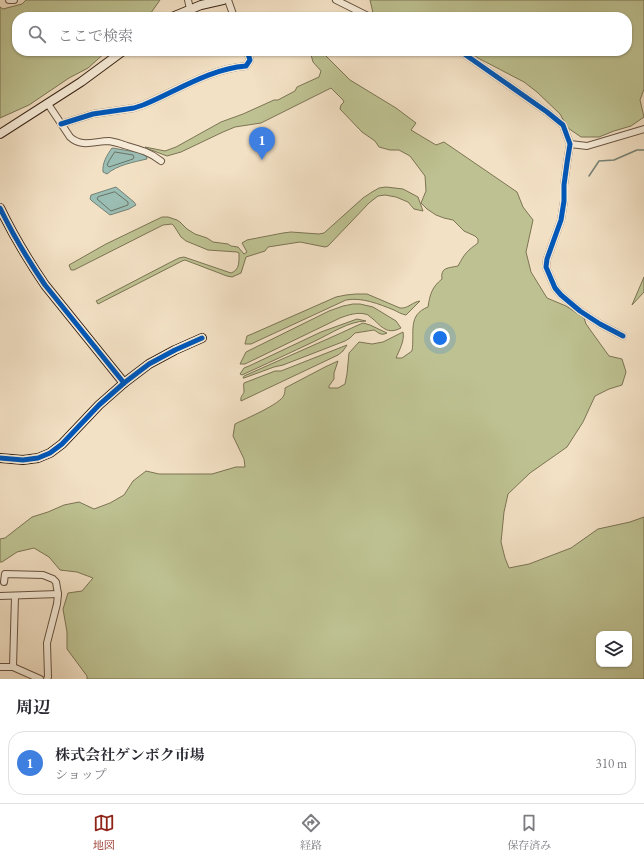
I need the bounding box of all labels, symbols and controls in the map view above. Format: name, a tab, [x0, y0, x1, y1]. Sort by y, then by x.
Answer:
search box	[12, 12, 632, 56]
icon: search	[26, 23, 48, 45]
text: ここで検索	[58, 26, 133, 45]
pin: 1	[249, 127, 275, 160]
your location	[430, 328, 450, 348]
map controls	[596, 631, 632, 667]
button: layers	[596, 631, 632, 667]
text: 周辺	[16, 696, 50, 718]
text: 株式会社ゲンボク市場	[55, 745, 205, 764]
text: 1	[27, 755, 33, 772]
text: 310 m	[596, 755, 627, 772]
text: ショップ	[55, 766, 107, 783]
tab: 地図	[93, 812, 115, 852]
tab: 経路	[300, 812, 322, 852]
tab: 保存済み	[507, 812, 551, 852]

